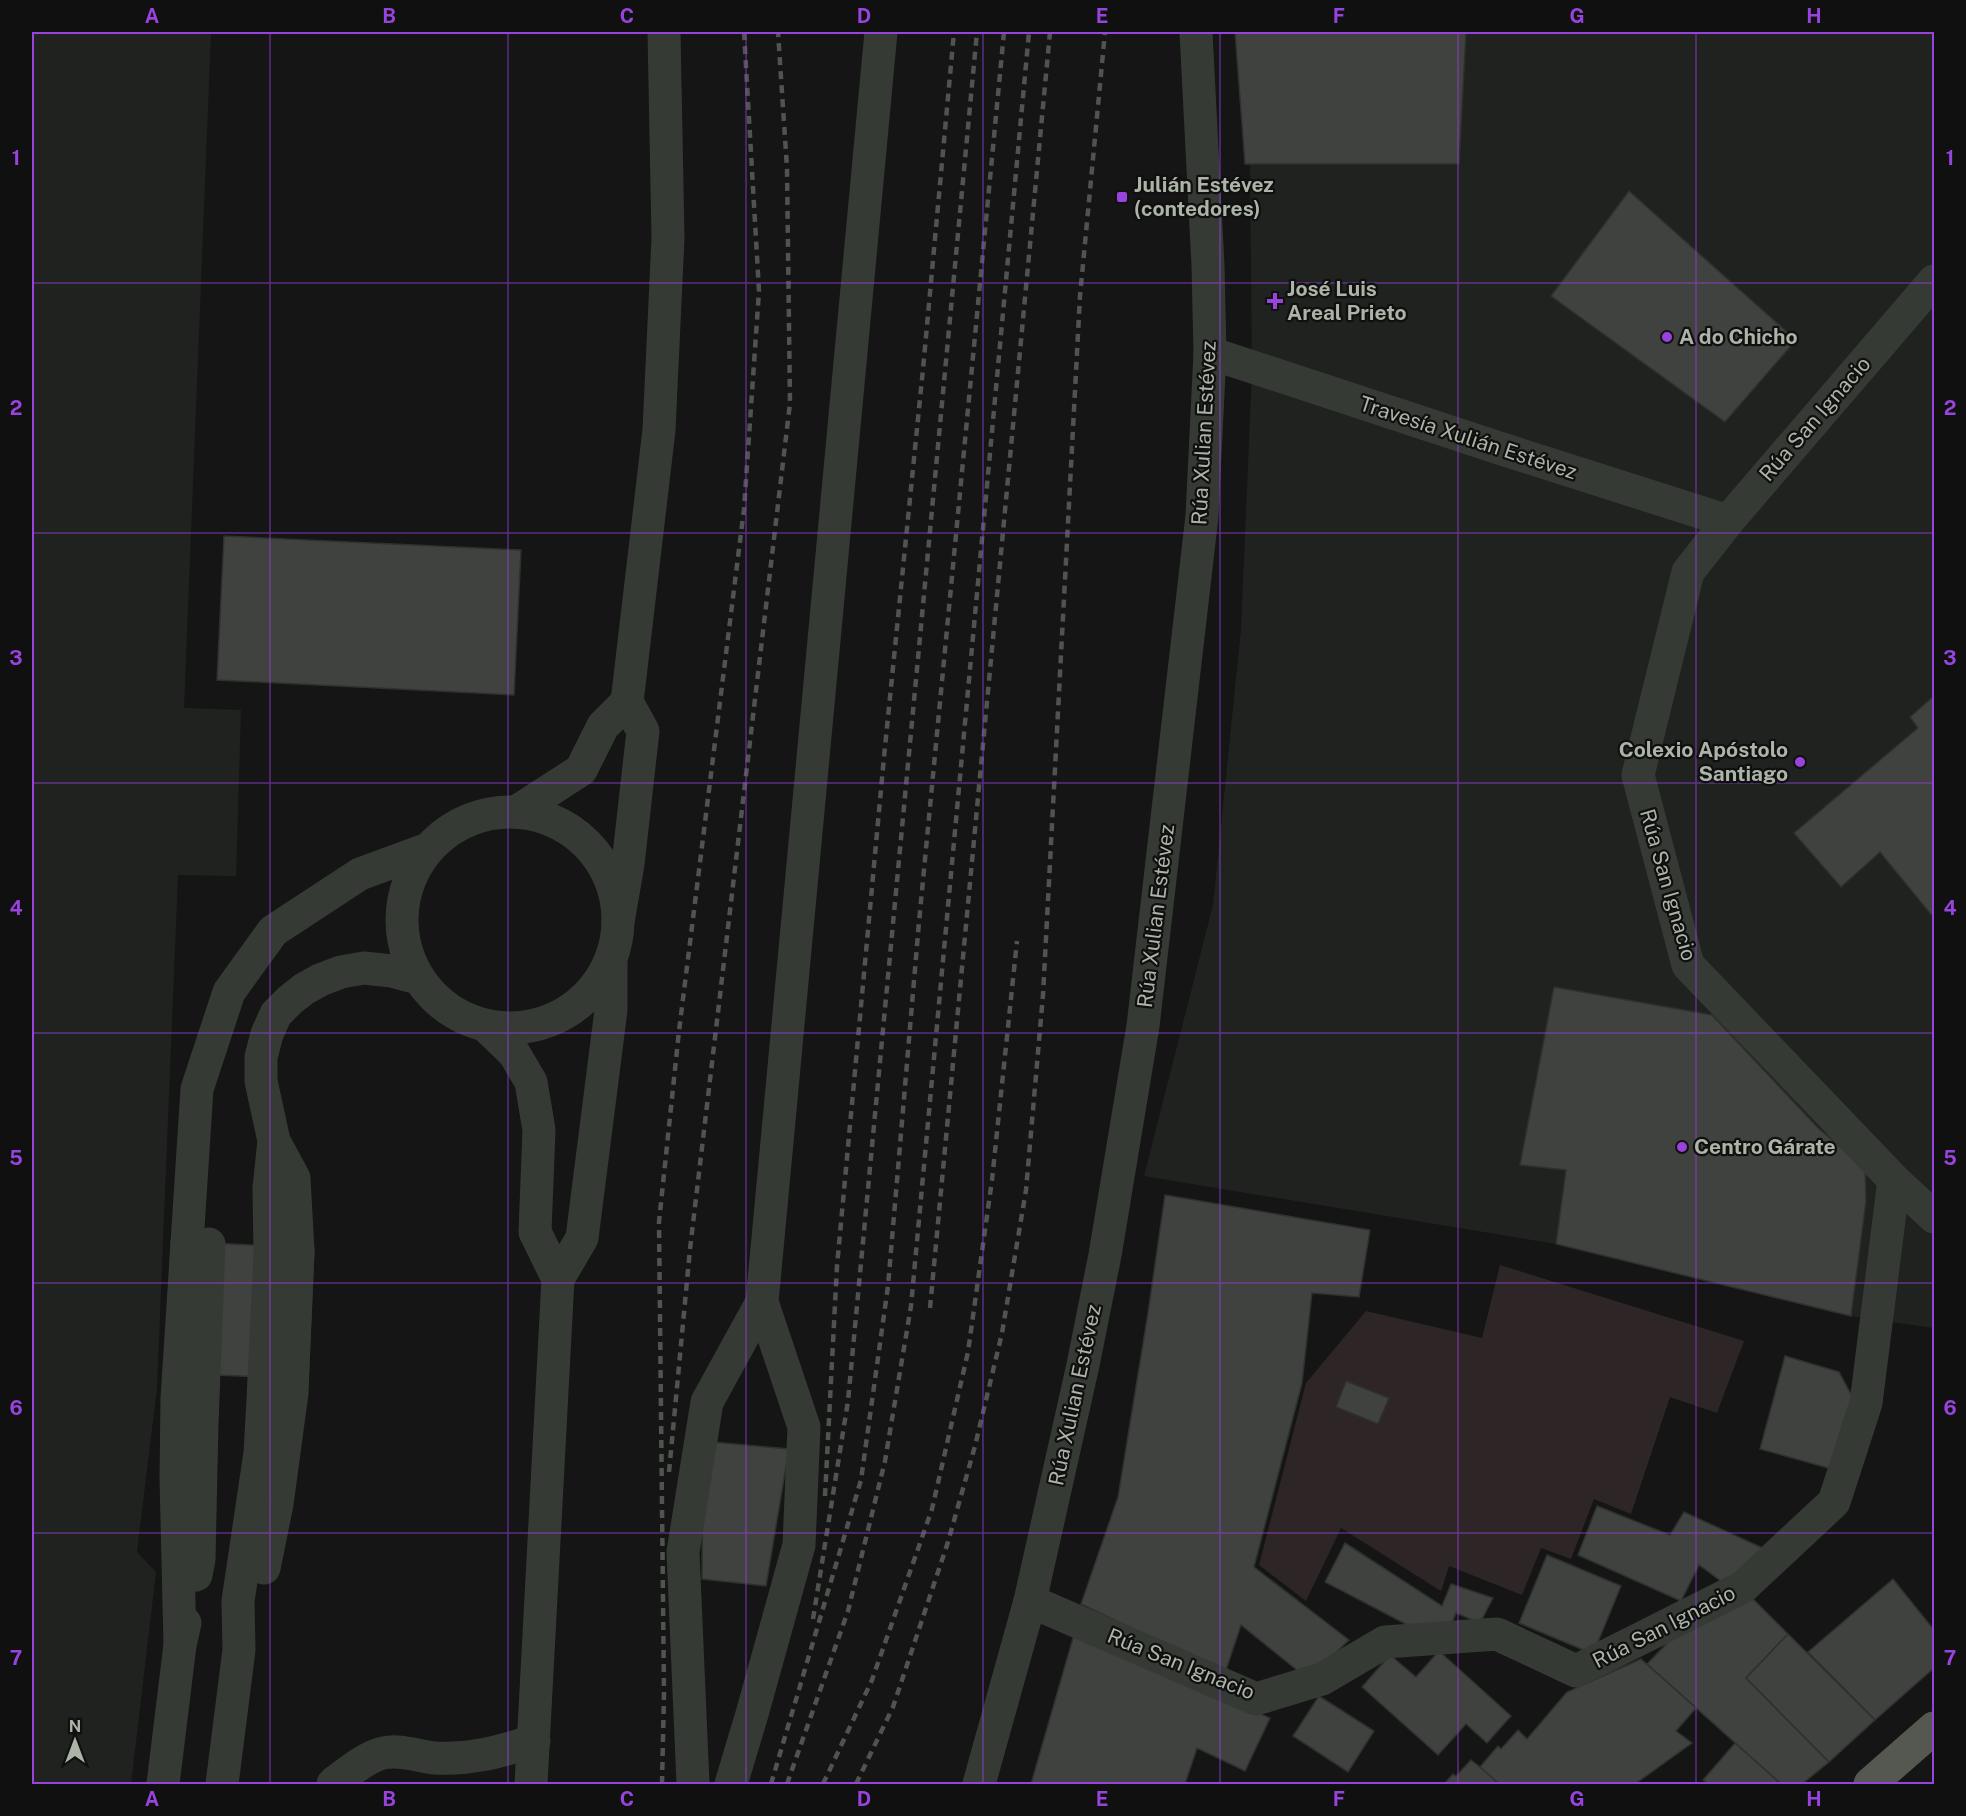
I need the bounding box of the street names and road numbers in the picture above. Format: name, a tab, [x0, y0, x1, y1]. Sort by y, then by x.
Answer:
street label: Rúa Xulian Estévez	[1186, 340, 1221, 526]
street label: Rúa San Ignacio	[1754, 351, 1875, 486]
street label: Travesía Xulián Estévez	[1356, 391, 1580, 484]
street label: Rúa San Ignacio	[1635, 806, 1702, 964]
street label: Rúa Xulian Estévez	[1132, 823, 1179, 1009]
street label: Rúa Xulian Estévez	[1043, 1302, 1106, 1488]
street label: Rúa San Ignacio	[1588, 1580, 1739, 1673]
street label: Rúa San Ignacio	[1104, 1623, 1259, 1704]

